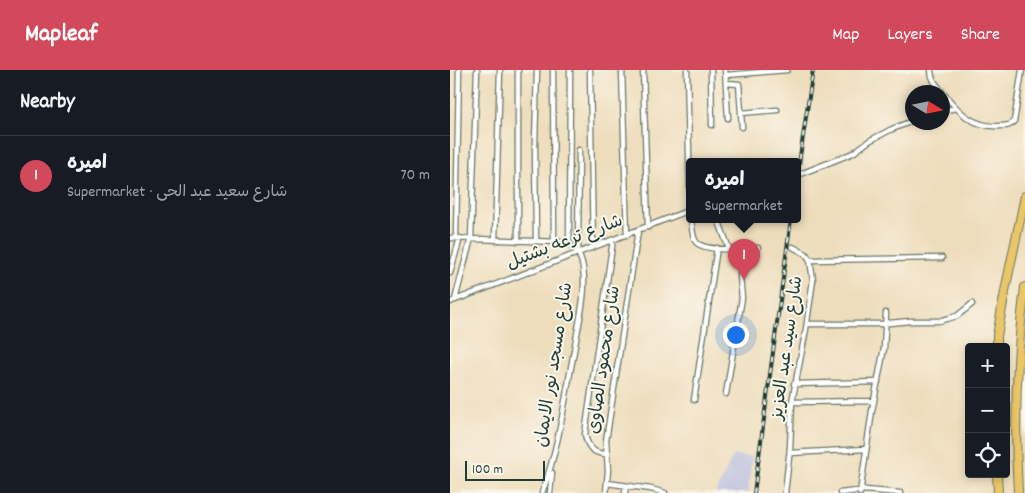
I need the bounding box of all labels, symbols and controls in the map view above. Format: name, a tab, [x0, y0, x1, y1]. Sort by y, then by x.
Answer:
text: Mapleaf	[25, 18, 97, 52]
text: Map	[832, 23, 859, 48]
text: Layers	[887, 23, 933, 48]
text: Share	[961, 23, 1000, 48]
north arrow	[905, 85, 950, 130]
text: Nearby	[20, 88, 75, 118]
text: اميره	[67, 151, 107, 178]
popup	[686, 158, 801, 223]
text: 1	[34, 164, 38, 187]
text: 70 m	[400, 164, 430, 187]
text: اميره	[704, 168, 744, 195]
text: Supermarket · شارع سعيد عبد الحى	[67, 181, 287, 204]
text: Supermarket	[704, 195, 783, 218]
street label: شارع ترعه بشتيل	[503, 209, 627, 277]
pin: 1	[728, 239, 760, 280]
street label: شارع سيد عبد العزيز	[765, 274, 810, 424]
street label: شارع مسجد نور الايمان	[530, 281, 580, 449]
street label: شارع محمود الصاوى	[582, 284, 628, 436]
your location	[723, 322, 749, 348]
map controls	[965, 343, 1010, 478]
button: +	[965, 343, 1010, 388]
button: −	[965, 388, 1010, 433]
button: locate	[965, 433, 1010, 478]
scale bar	[465, 458, 545, 481]
text: 100 m	[472, 460, 503, 480]

